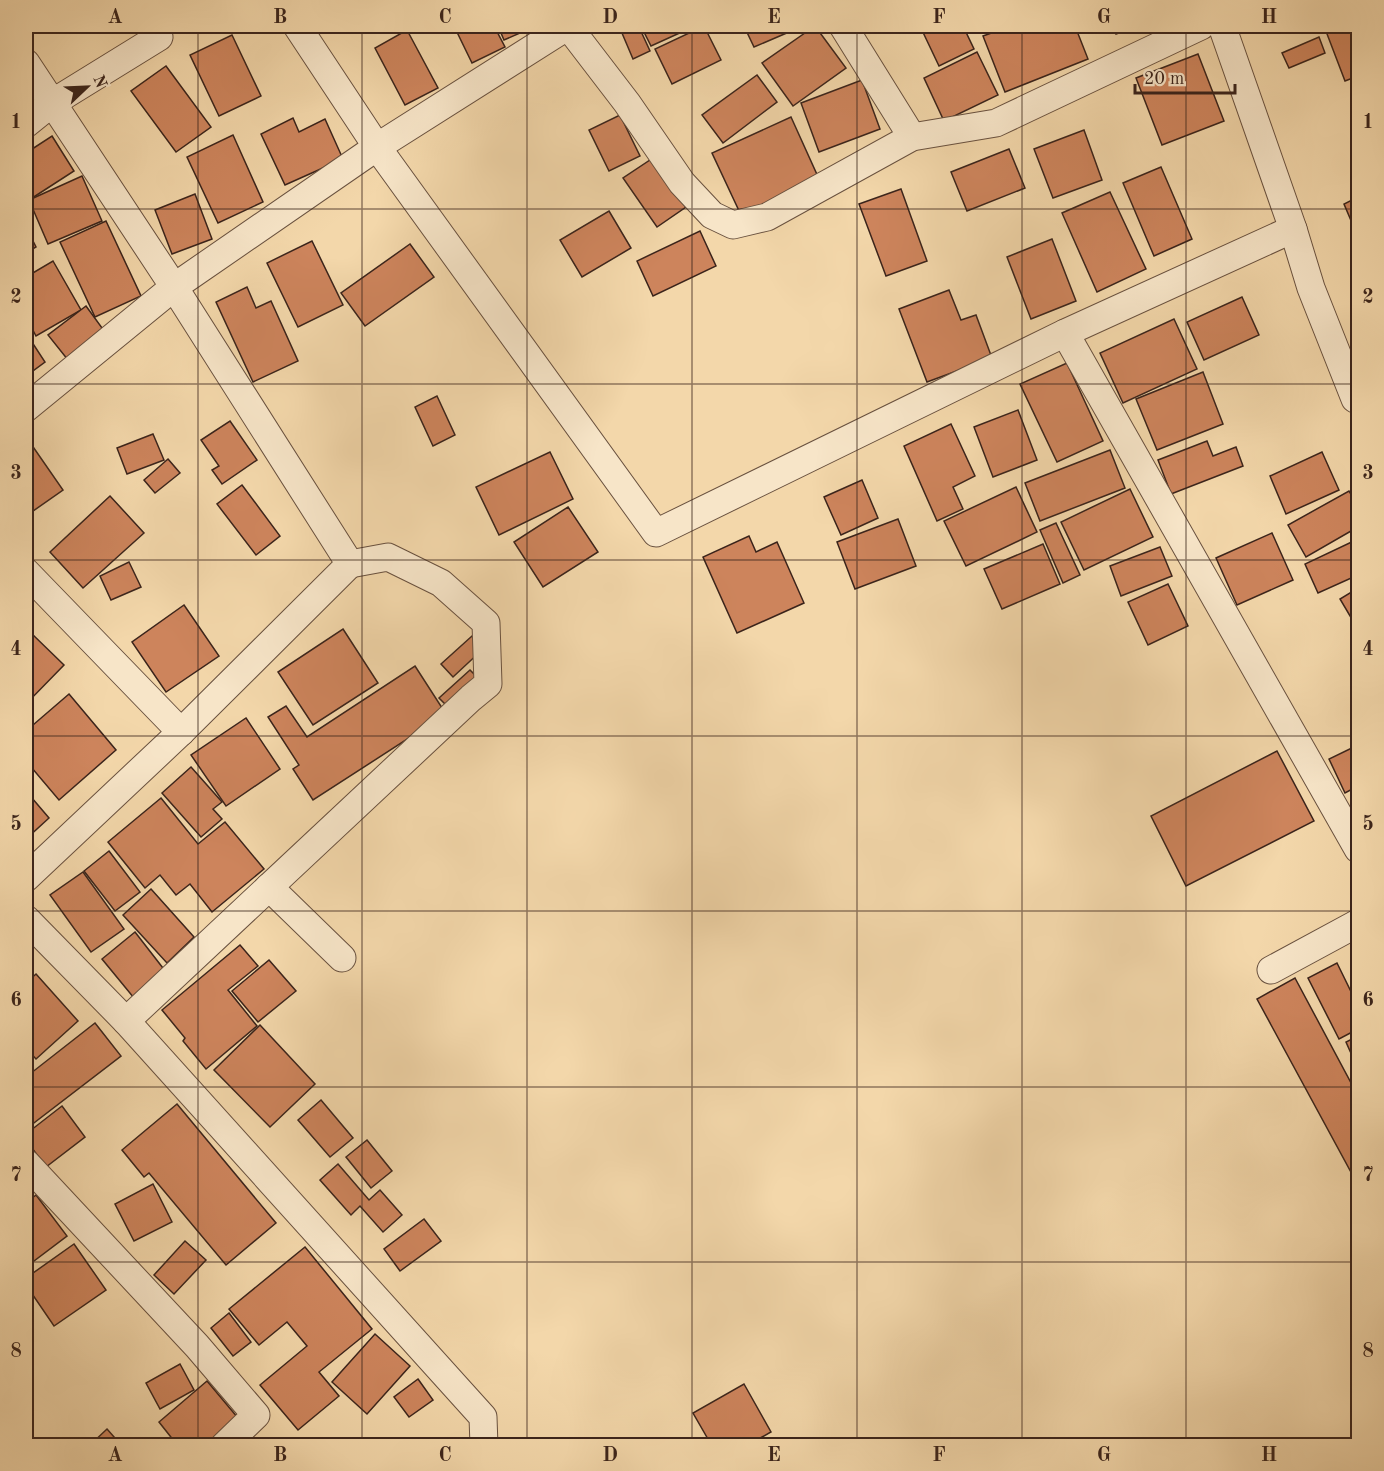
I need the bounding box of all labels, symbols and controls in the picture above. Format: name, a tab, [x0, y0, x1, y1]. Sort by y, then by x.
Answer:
text: A	[107, 8, 123, 28]
text: B	[273, 8, 287, 28]
text: C	[438, 8, 452, 28]
text: D	[602, 8, 618, 28]
text: E	[767, 8, 781, 28]
text: F	[932, 8, 946, 28]
text: G	[1097, 8, 1111, 28]
text: H	[1261, 8, 1277, 28]
north arrow	[57, 57, 117, 117]
scale bar	[1135, 57, 1236, 95]
text: 20 m	[1144, 70, 1184, 88]
text: N	[89, 73, 109, 91]
text: 1	[10, 113, 22, 133]
text: 1	[1362, 113, 1374, 133]
text: 2	[10, 288, 22, 308]
text: 2	[1362, 288, 1374, 308]
text: 3	[10, 464, 22, 484]
text: 3	[1362, 464, 1374, 484]
text: 4	[10, 640, 22, 660]
text: 4	[1362, 640, 1374, 660]
text: 5	[10, 814, 22, 835]
text: 5	[1362, 814, 1374, 835]
text: 6	[10, 991, 22, 1011]
text: 6	[1362, 991, 1374, 1011]
text: 7	[10, 1166, 22, 1186]
text: 7	[1362, 1166, 1374, 1186]
text: 8	[10, 1342, 22, 1362]
text: 8	[1362, 1342, 1374, 1362]
text: A	[107, 1446, 123, 1466]
text: B	[273, 1446, 287, 1466]
text: C	[438, 1446, 452, 1466]
text: D	[602, 1446, 618, 1466]
text: E	[767, 1446, 781, 1466]
text: F	[932, 1446, 946, 1466]
text: G	[1097, 1446, 1111, 1466]
text: H	[1261, 1446, 1277, 1466]

